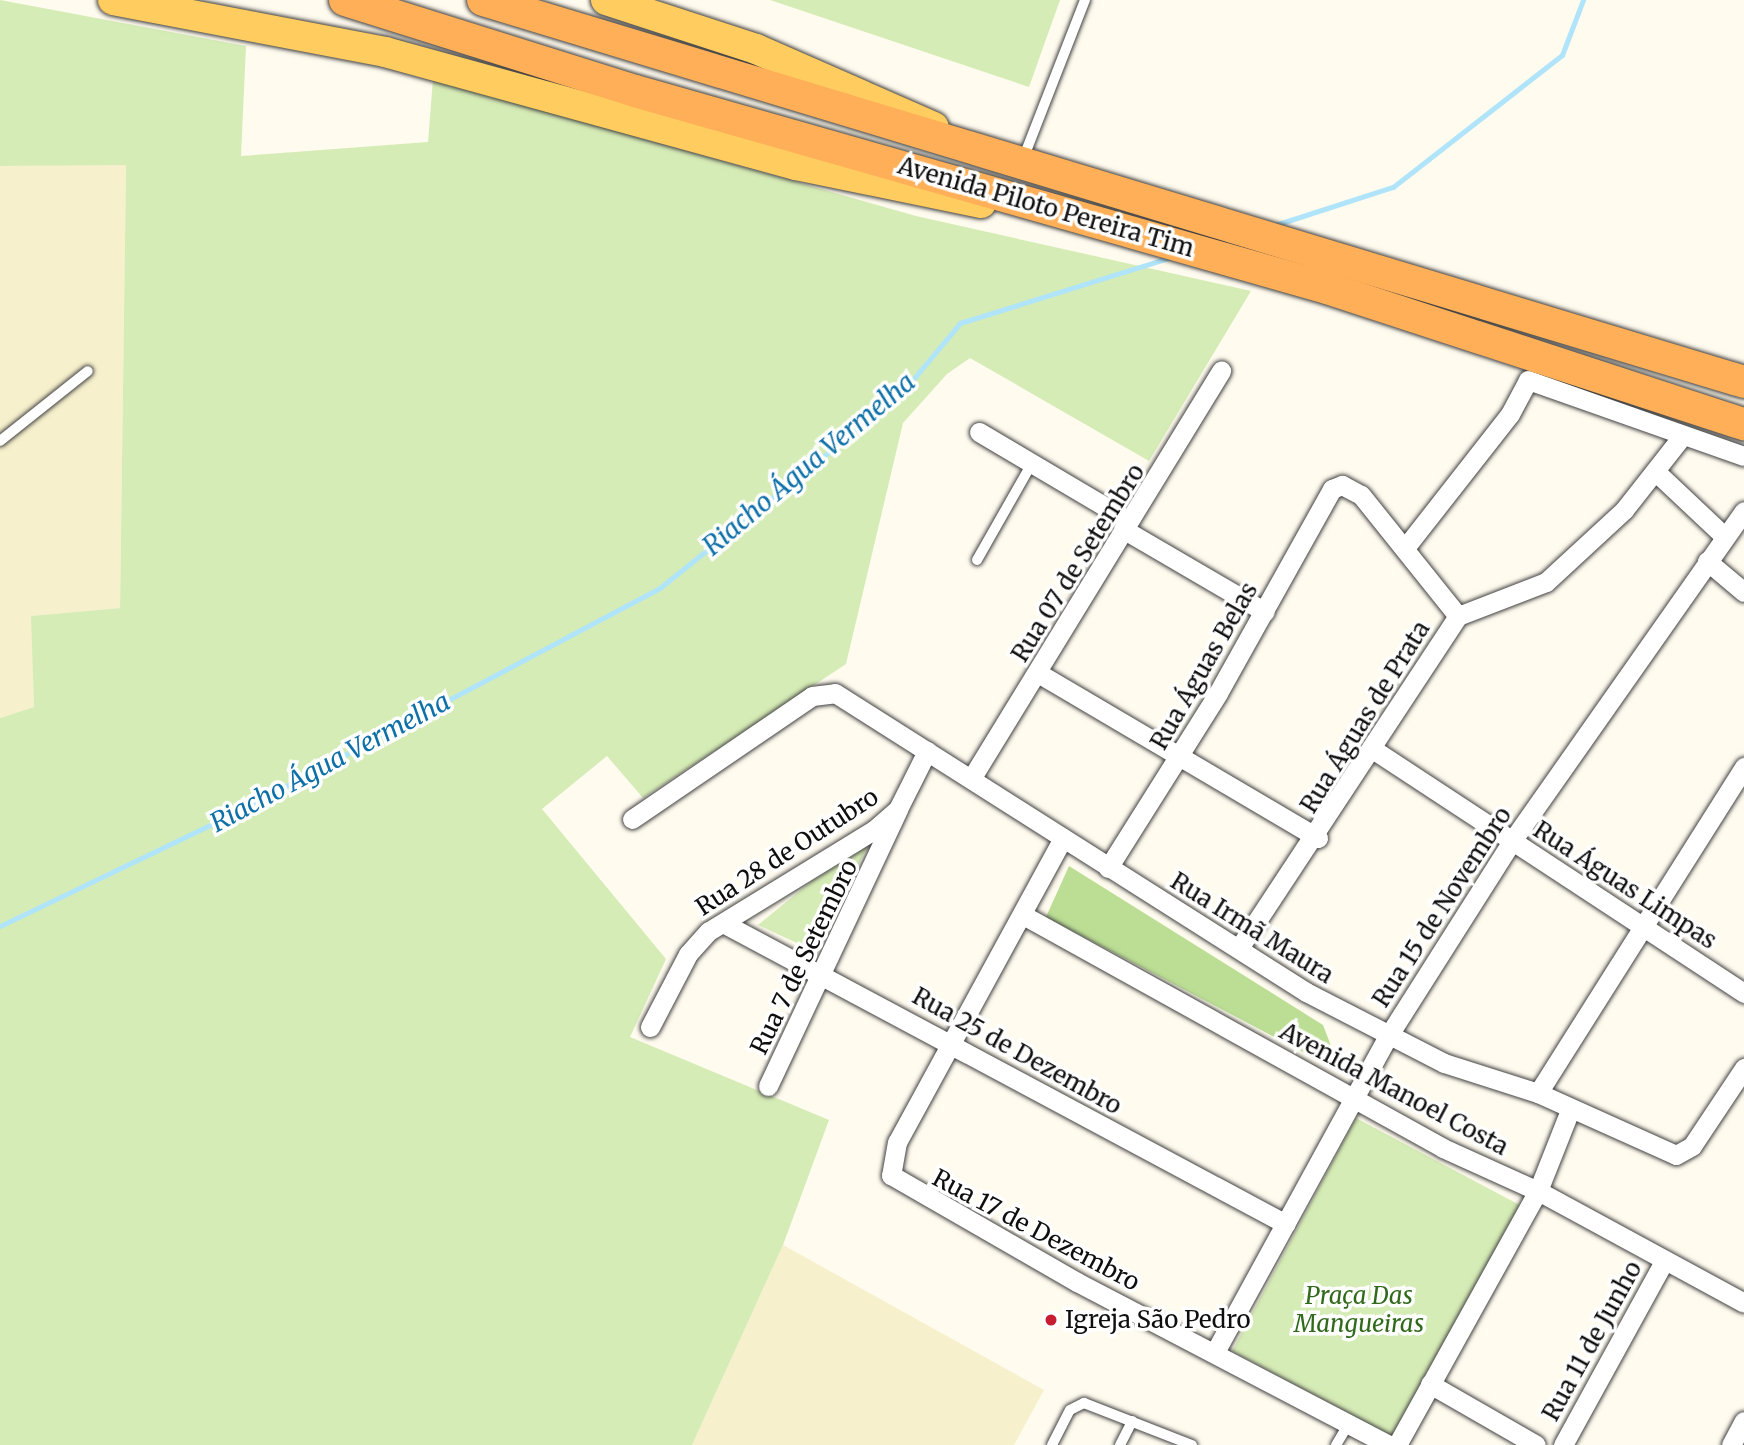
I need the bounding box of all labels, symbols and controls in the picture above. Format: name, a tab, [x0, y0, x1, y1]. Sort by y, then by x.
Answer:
street label: Avenida Piloto Pereira Tim	[895, 151, 1197, 263]
water label: Riacho Água Vermelha	[697, 366, 921, 562]
street label: Rua 07 de Setembro	[1005, 459, 1151, 667]
street label: Rua Águas Belas	[1144, 577, 1264, 755]
street label: Rua Águas de Prata	[1294, 616, 1436, 818]
water label: Riacho Água Vermelha	[205, 686, 455, 838]
street label: Rua 28 de Outubro	[690, 782, 884, 922]
street label: Rua 15 de Novembro	[1367, 802, 1517, 1012]
street label: Rua Águas Limpas	[1528, 815, 1722, 955]
street label: Rua 7 de Setembro	[744, 855, 864, 1059]
street label: Rua Irmã Maura	[1165, 866, 1339, 990]
street label: Rua 25 de Dezembro	[907, 982, 1127, 1120]
street label: Avenida Manoel Costa	[1275, 1017, 1513, 1161]
street label: Rua 17 de Dezembro	[928, 1163, 1144, 1297]
street label: Rua 11 de Junho	[1536, 1256, 1648, 1426]
park label: Praça Das Mangueiras	[1294, 1282, 1424, 1338]
place label: Igreja São Pedro	[1065, 1306, 1250, 1334]
marker: Igreja São Pedro	[1043, 1312, 1059, 1328]

